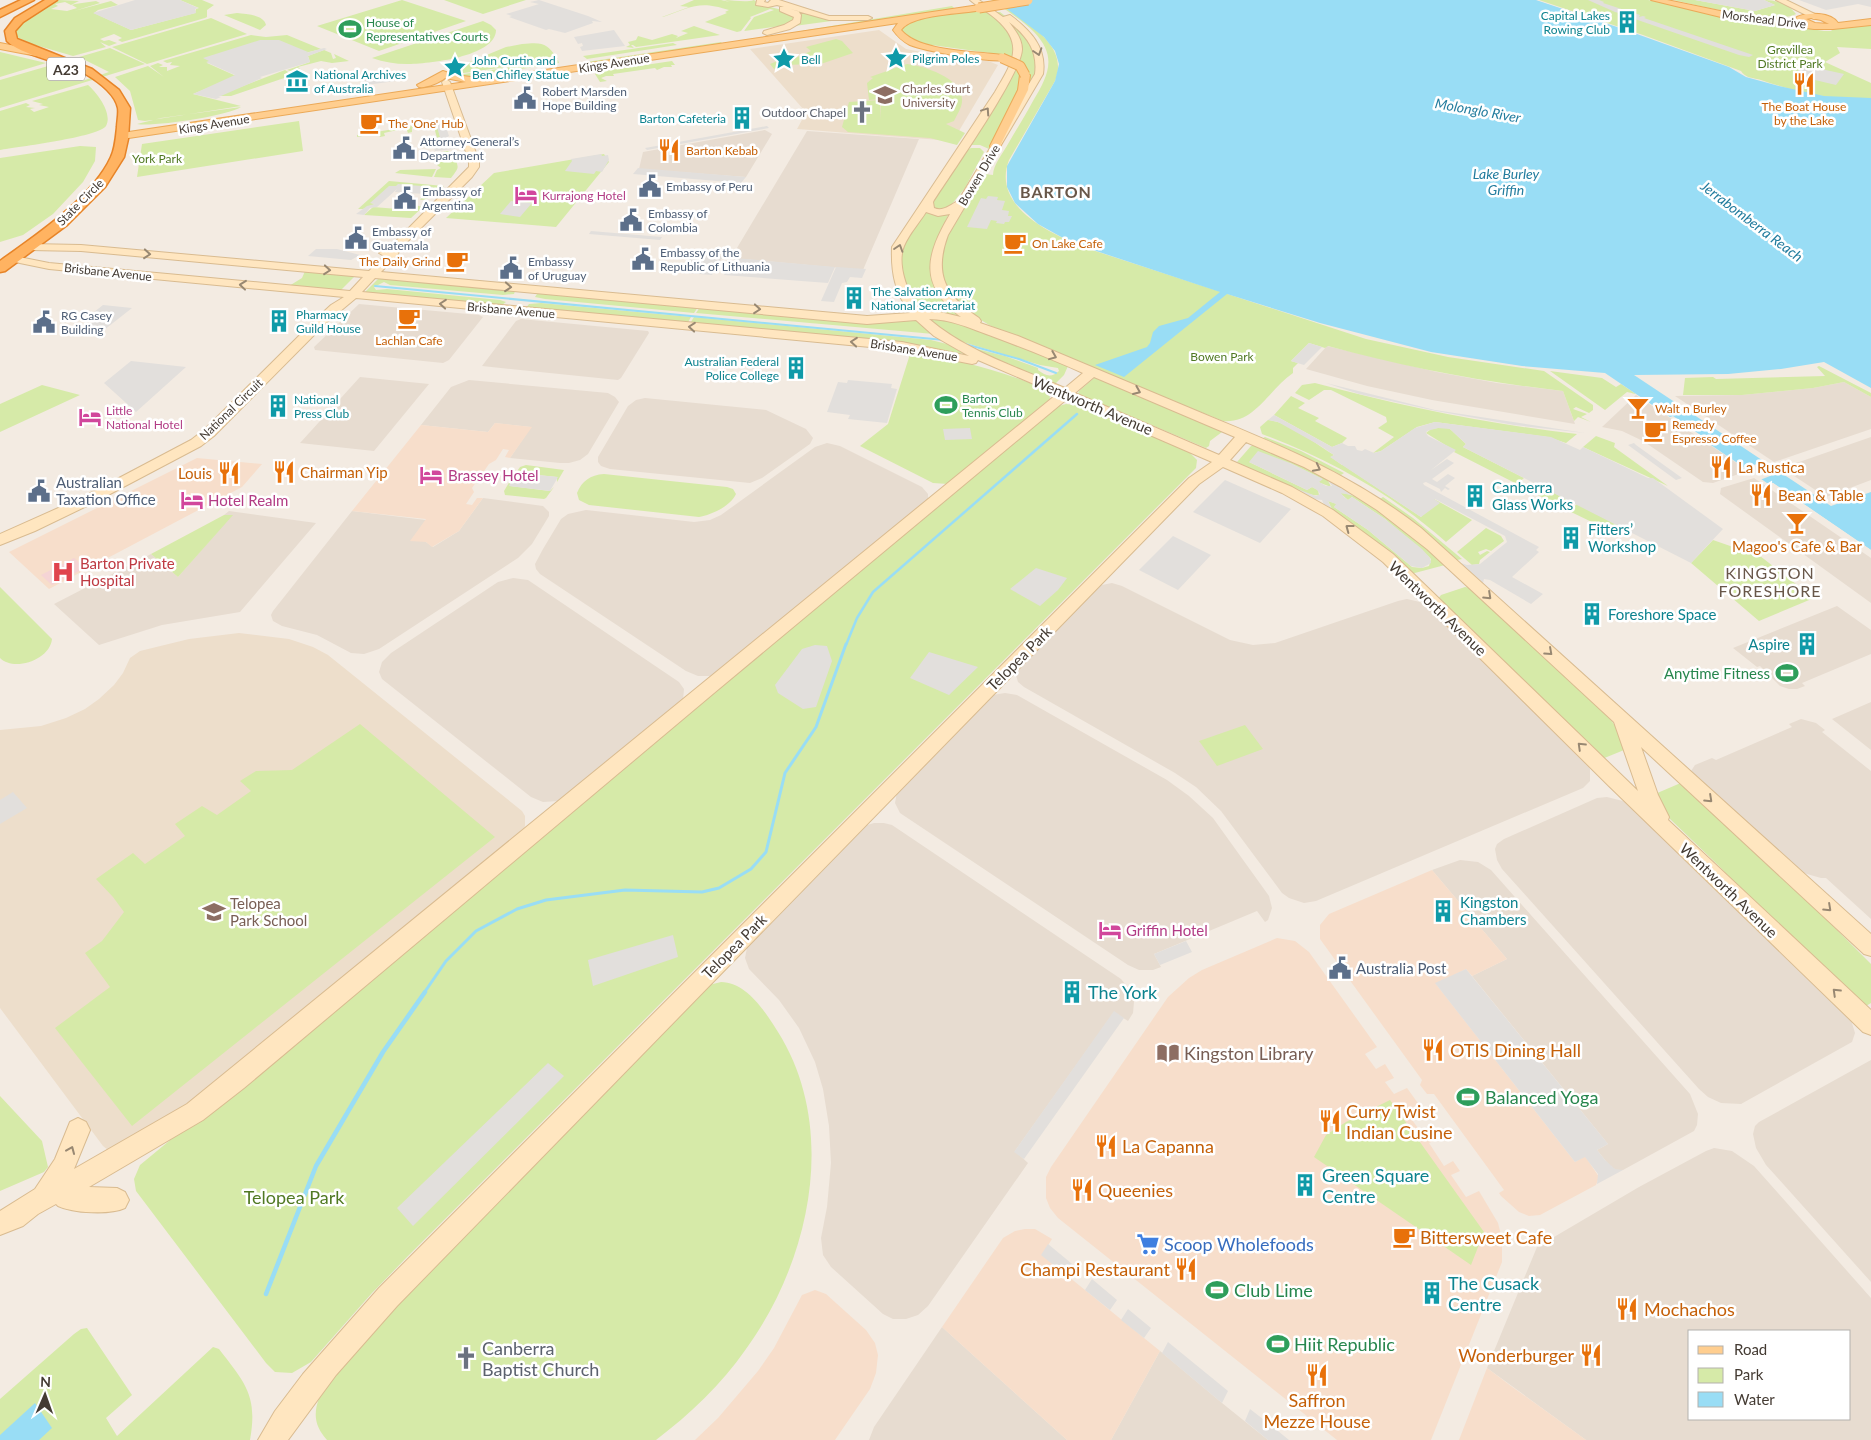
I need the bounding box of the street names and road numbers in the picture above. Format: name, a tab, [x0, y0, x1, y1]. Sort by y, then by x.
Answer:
street label: Morshead Drive	[1721, 6, 1807, 32]
street label: Kings Avenue	[578, 50, 650, 76]
road number: A23	[47, 58, 85, 80]
street label: Kings Avenue	[178, 111, 250, 137]
street label: Bowen Drive	[955, 142, 1003, 208]
street label: State Circle	[53, 175, 107, 229]
street label: Brisbane Avenue	[63, 260, 153, 284]
street label: Brisbane Avenue	[466, 299, 556, 321]
street label: Brisbane Avenue	[869, 336, 959, 364]
street label: Wentworth Avenue	[1030, 372, 1156, 438]
street label: National Circuit	[196, 375, 266, 443]
street label: Wentworth Avenue	[1385, 557, 1491, 659]
street label: Telopea Park	[983, 622, 1055, 694]
street label: Wentworth Avenue	[1676, 839, 1782, 941]
street label: Telopea Park	[698, 910, 770, 982]

